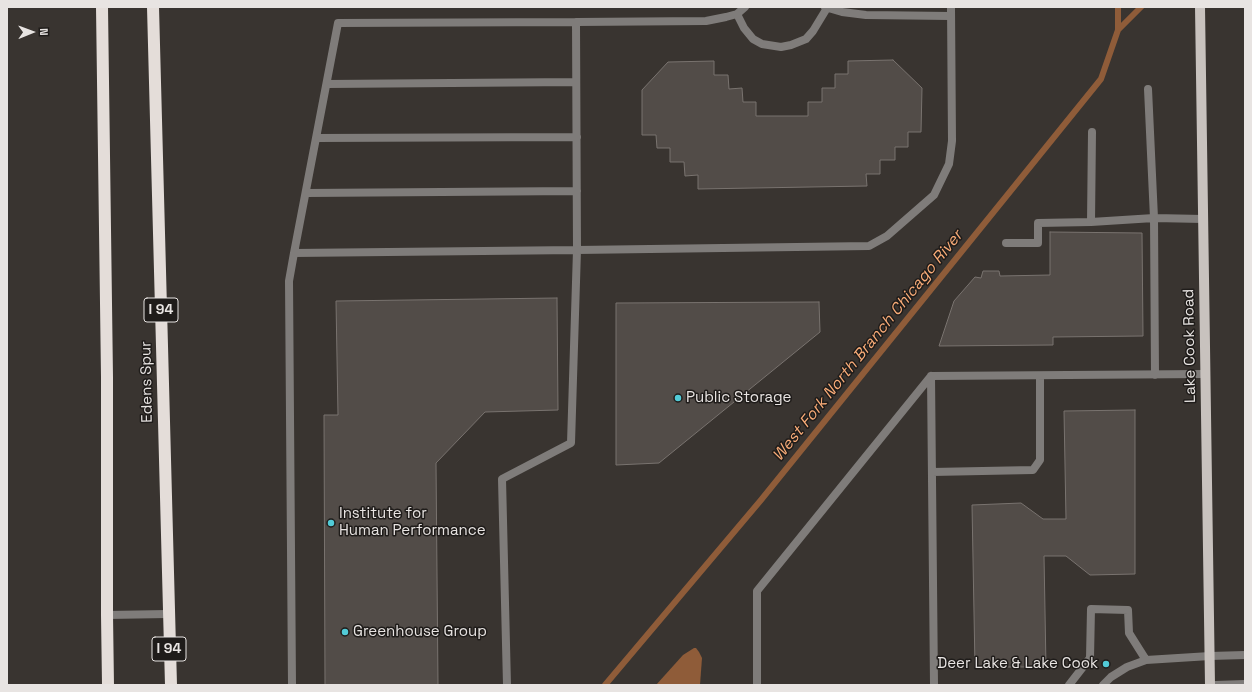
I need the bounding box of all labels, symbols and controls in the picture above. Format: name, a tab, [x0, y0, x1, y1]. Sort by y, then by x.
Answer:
north arrow	[12, 12, 52, 52]
text: N	[37, 28, 51, 36]
water label: West Fork North Branch Chicago River	[769, 227, 967, 465]
street label: Lake Cook Road	[1180, 289, 1200, 403]
road number: I 94	[144, 298, 178, 322]
street label: Edens Spur	[137, 341, 157, 423]
place label: Public Storage	[686, 389, 791, 407]
marker: Public Storage	[673, 393, 683, 403]
place label: Institute for Human Performance	[339, 505, 486, 540]
marker: Institute for Human Performance	[326, 518, 336, 528]
place label: Greenhouse Group	[353, 623, 487, 641]
marker: Greenhouse Group	[340, 627, 350, 637]
road number: I 94	[152, 637, 186, 661]
place label: Deer Lake & Lake Cook	[937, 655, 1098, 673]
marker: Deer Lake & Lake Cook	[1101, 659, 1111, 669]

